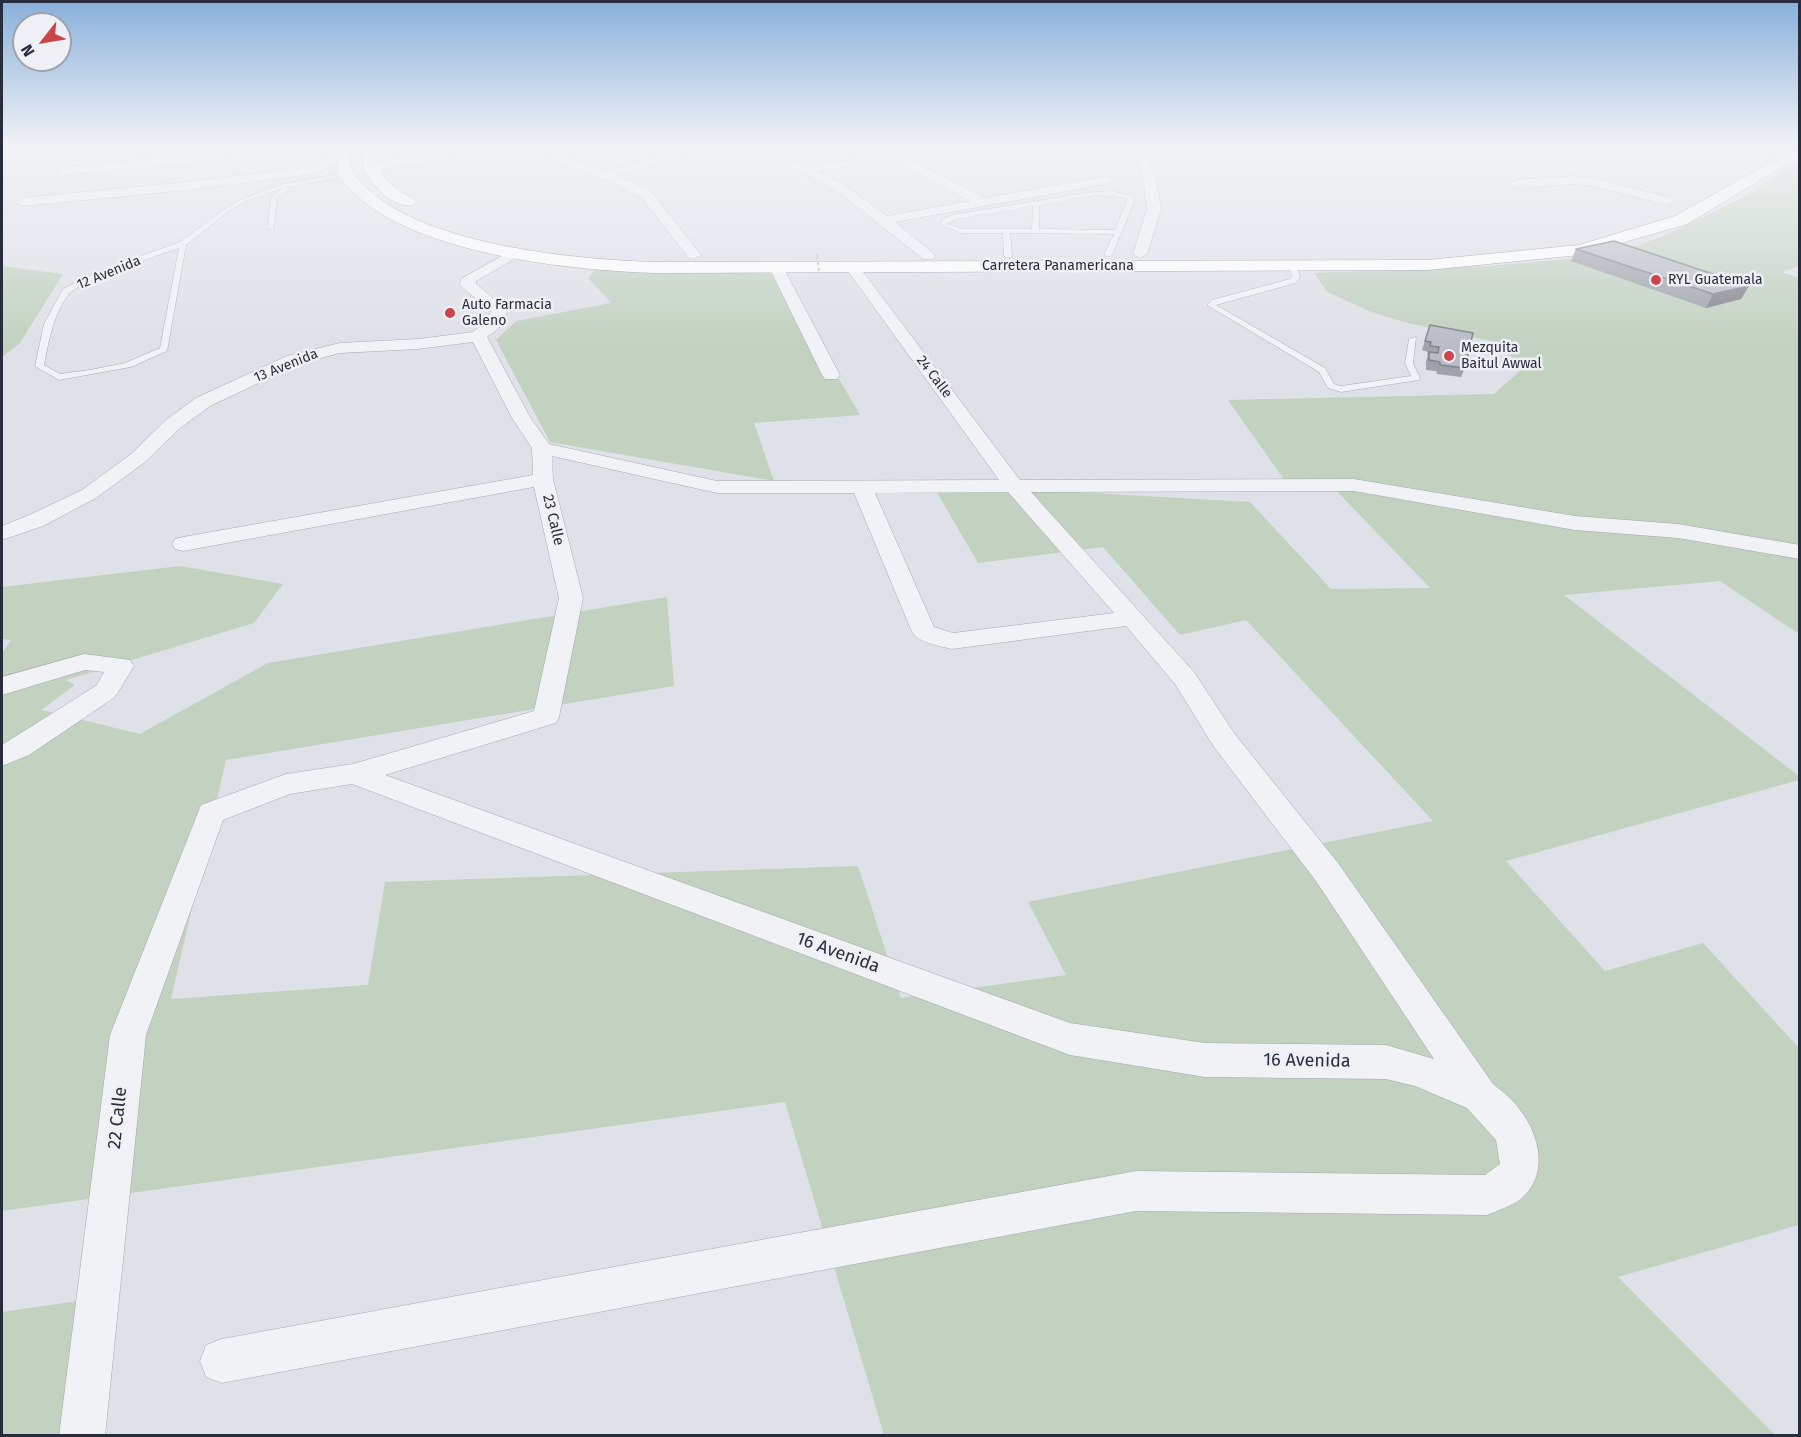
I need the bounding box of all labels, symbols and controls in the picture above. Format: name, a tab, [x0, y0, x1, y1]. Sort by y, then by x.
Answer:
north arrow	[12, 12, 72, 72]
text: N	[17, 41, 39, 60]
street label: 12 Avenida	[75, 253, 143, 293]
street label: Carretera Panamericana	[982, 258, 1134, 274]
place label: RYL Guatemala	[1668, 272, 1763, 288]
marker: RYL Guatemala	[1649, 273, 1663, 287]
place label: Auto Farmacia Galeno	[462, 297, 552, 330]
marker: Auto Farmacia Galeno	[443, 306, 457, 320]
place label: Mezquita Baitul Awwal	[1461, 340, 1542, 372]
street label: 13 Avenida	[252, 346, 320, 386]
marker: Mezquita Baitul Awwal	[1442, 349, 1456, 363]
street label: 24 Calle	[913, 353, 955, 401]
street label: 23 Calle	[538, 493, 568, 547]
street label: 16 Avenida	[793, 928, 883, 978]
street label: 16 Avenida	[1263, 1049, 1351, 1073]
street label: 22 Calle	[104, 1086, 132, 1150]

